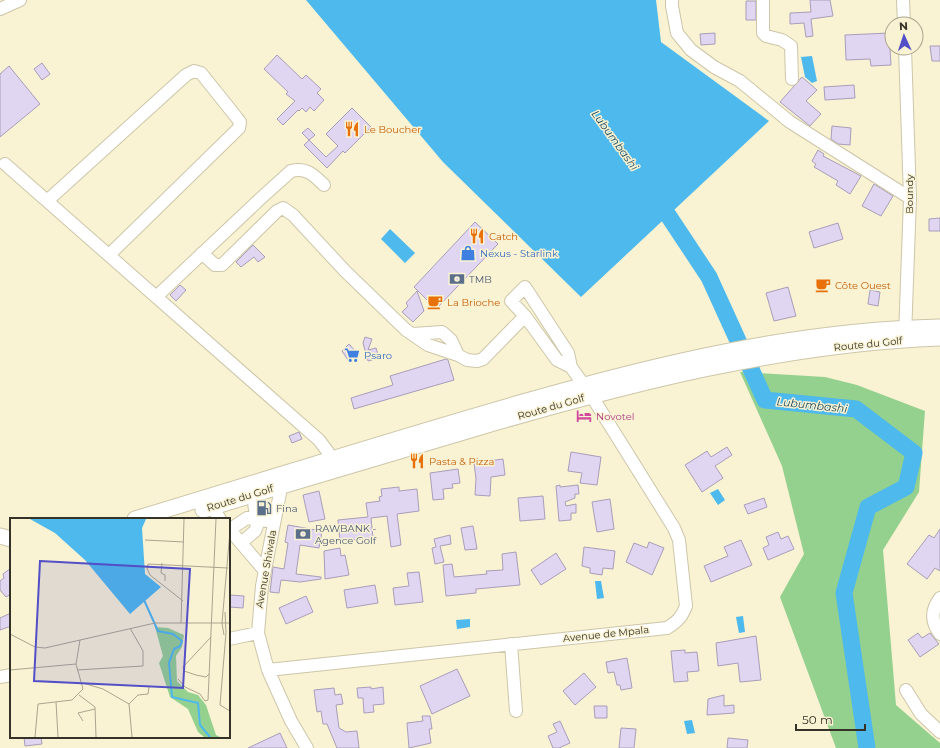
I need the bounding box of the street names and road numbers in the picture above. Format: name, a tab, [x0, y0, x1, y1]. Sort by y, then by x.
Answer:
street label: Boundy	[903, 174, 916, 214]
street label: Route du Golf	[833, 334, 904, 354]
street label: Route du Golf	[516, 391, 587, 423]
street label: Route du Golf	[205, 482, 275, 514]
street label: Avenue Shiwala	[253, 529, 279, 609]
street label: Avenue de Mpala	[562, 623, 650, 645]

